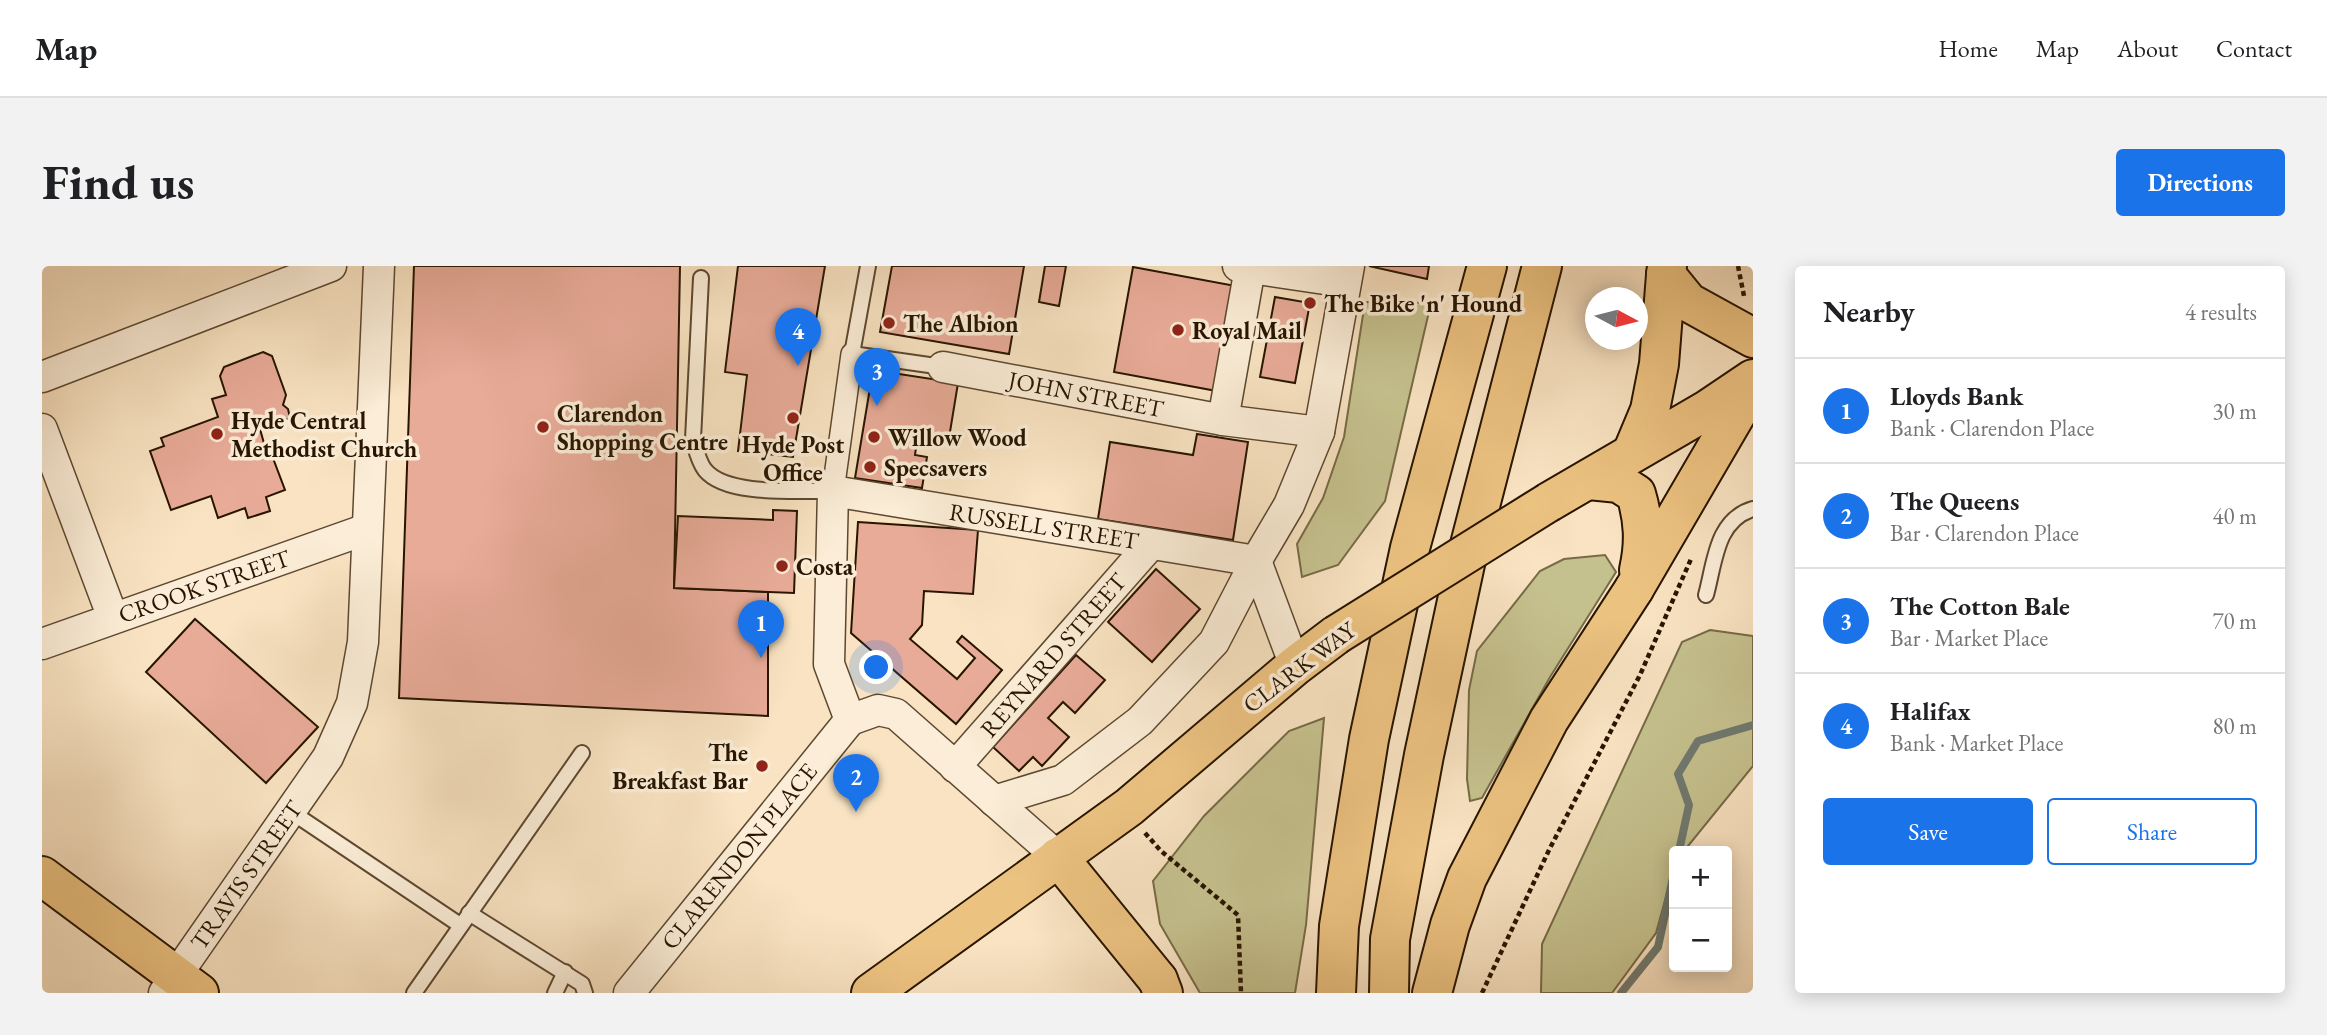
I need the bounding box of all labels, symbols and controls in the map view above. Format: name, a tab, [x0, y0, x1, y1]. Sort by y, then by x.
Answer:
text: Map	[35, 27, 97, 70]
text: Home	[1938, 33, 1998, 64]
text: Map	[2036, 33, 2079, 64]
text: About	[2117, 33, 2178, 64]
text: Contact	[2216, 33, 2292, 64]
button: Directions	[2116, 149, 2285, 216]
text: Find us	[42, 150, 194, 214]
north arrow	[1585, 287, 1648, 350]
place label: The Bike 'n' Hound	[1324, 288, 1523, 319]
text: Nearby	[1823, 292, 1915, 331]
marker: The Bike 'n' Hound	[1302, 295, 1318, 311]
text: 4 results	[2185, 297, 2257, 327]
pin: 4	[775, 308, 821, 366]
place label: The Albion	[903, 308, 1019, 339]
marker: The Albion	[881, 315, 897, 331]
place label: Royal Mail	[1192, 315, 1302, 347]
marker: Royal Mail	[1170, 322, 1186, 338]
pin: 3	[854, 348, 900, 406]
street label: JOHN STREET	[1004, 363, 1167, 424]
text: Lloyds Bank	[1890, 379, 2023, 413]
text: 1	[1840, 396, 1852, 426]
text: 30 m	[2212, 396, 2257, 426]
place label: Clarendon Shopping Centre	[557, 398, 728, 458]
place label: Hyde Central Methodist Church	[231, 405, 418, 464]
marker: Hyde Post Office	[785, 410, 801, 426]
text: Bank · Clarendon Place	[1890, 413, 2094, 443]
marker: Clarendon Shopping Centre	[535, 419, 551, 435]
place label: Willow Wood	[888, 422, 1027, 453]
marker: Hyde Central Methodist Church	[209, 426, 225, 442]
place label: Hyde Post Office	[742, 429, 844, 488]
marker: Willow Wood	[866, 429, 882, 445]
place label: Specsavers	[884, 452, 987, 483]
marker: Specsavers	[862, 459, 878, 475]
text: The Queens	[1890, 484, 2019, 518]
street label: RUSSELL STREET	[947, 496, 1142, 556]
text: 2	[1840, 501, 1852, 531]
text: 40 m	[2212, 501, 2257, 531]
text: Bar · Clarendon Place	[1890, 518, 2079, 548]
street label: CROOK STREET	[114, 542, 295, 630]
place label: Costa	[796, 551, 854, 582]
marker: Costa	[774, 558, 790, 574]
street label: REYNARD STREET	[973, 566, 1133, 744]
text: The Cotton Bale	[1890, 589, 2070, 623]
pin: 1	[738, 600, 784, 658]
text: 3	[1840, 606, 1852, 636]
text: 70 m	[2212, 606, 2257, 636]
street label: CLARK WAY	[1236, 614, 1363, 720]
text: Bar · Market Place	[1890, 623, 2048, 653]
your location	[859, 650, 893, 684]
text: Halifax	[1890, 694, 1971, 728]
text: 4	[1840, 711, 1852, 741]
text: 80 m	[2212, 711, 2257, 741]
text: Bank · Market Place	[1890, 728, 2063, 758]
place label: The Breakfast Bar	[612, 737, 748, 796]
pin: 2	[833, 754, 879, 812]
street label: CLARENDON PLACE	[654, 756, 824, 956]
marker: The Breakfast Bar	[754, 758, 770, 774]
street label: TRAVIS STREET	[183, 794, 309, 956]
button: Save	[1823, 798, 2033, 865]
button: Share	[2047, 798, 2257, 865]
map controls	[1669, 846, 1732, 972]
button: +	[1669, 846, 1732, 909]
button: −	[1669, 909, 1732, 972]

